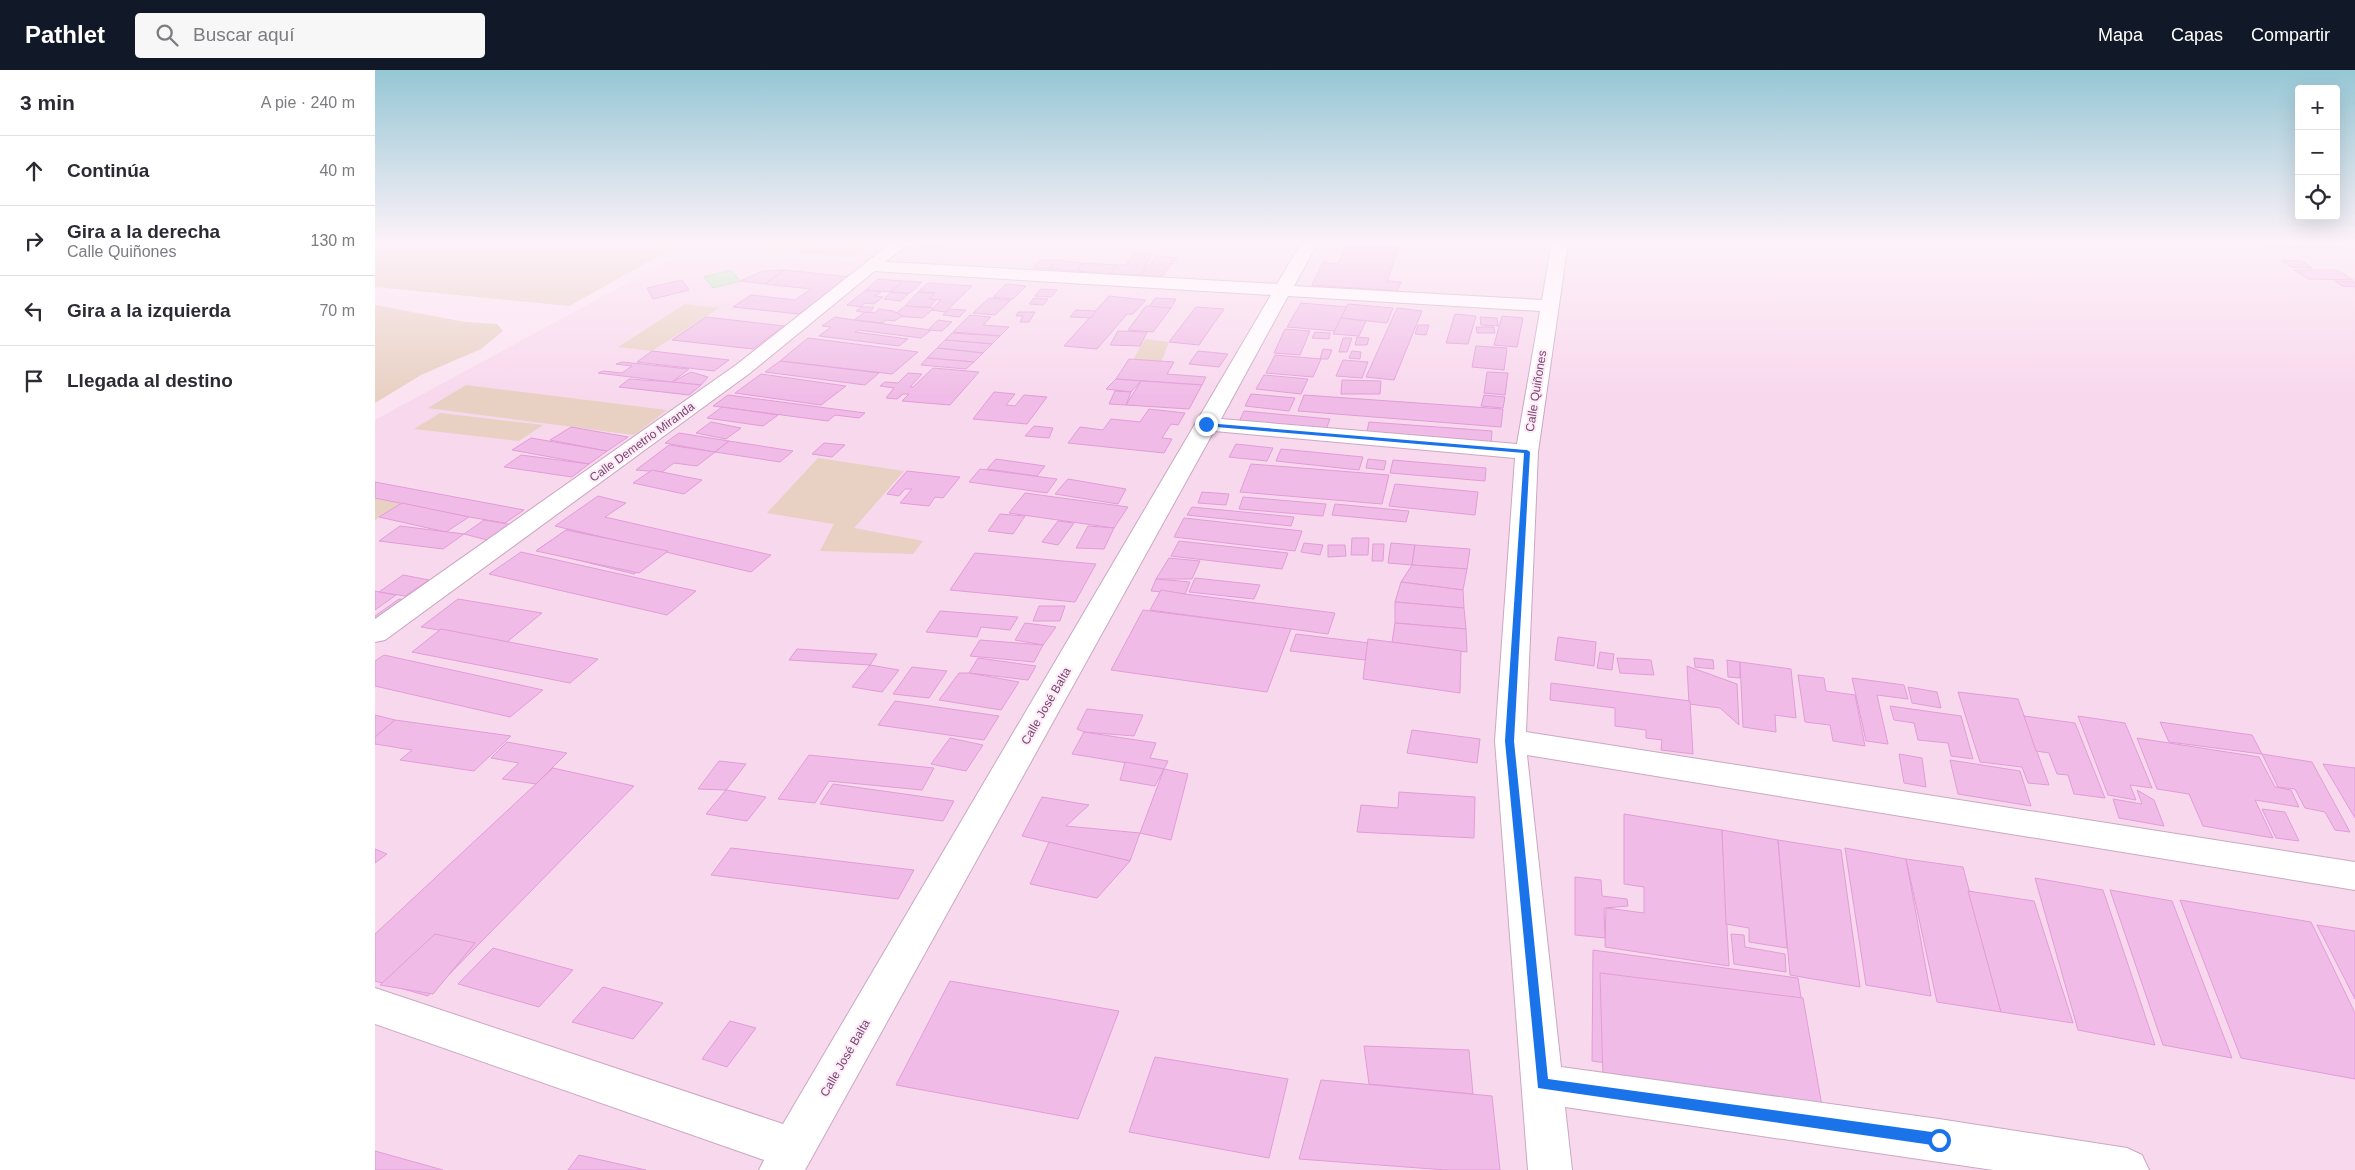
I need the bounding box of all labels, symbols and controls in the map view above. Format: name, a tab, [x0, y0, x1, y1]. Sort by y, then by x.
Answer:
search box	[135, 13, 485, 58]
text: Pathlet	[25, 21, 105, 48]
icon: search	[153, 21, 181, 49]
text: Buscar aquí	[193, 24, 294, 45]
text: Mapa	[2098, 25, 2143, 45]
text: Capas	[2171, 25, 2223, 45]
text: Compartir	[2251, 25, 2330, 45]
map controls	[2295, 85, 2340, 220]
button: +	[2295, 85, 2340, 130]
text: 3 min	[20, 91, 75, 114]
text: A pie · 240 m	[261, 94, 355, 111]
button: −	[2295, 130, 2340, 175]
icon: ahead	[20, 157, 48, 185]
text: Continúa	[67, 160, 149, 181]
text: 40 m	[319, 162, 355, 179]
button: locate	[2295, 175, 2340, 220]
text: Gira a la derecha	[67, 221, 220, 242]
icon: right	[20, 227, 48, 255]
text: 130 m	[311, 232, 355, 249]
text: Calle Quiñones	[67, 243, 176, 260]
icon: left	[20, 297, 48, 325]
text: Gira a la izquierda	[67, 300, 231, 321]
text: 70 m	[319, 302, 355, 319]
street label: Calle Quiñones	[1523, 349, 1549, 433]
icon: arrive	[20, 367, 48, 395]
text: Llegada al destino	[67, 370, 233, 391]
street label: Calle Demetrio Miranda	[587, 399, 697, 485]
route end	[1195, 413, 1218, 436]
street label: Calle José Balta	[1018, 665, 1074, 747]
street label: Calle José Balta	[817, 1017, 873, 1099]
route start	[1928, 1129, 1951, 1152]

